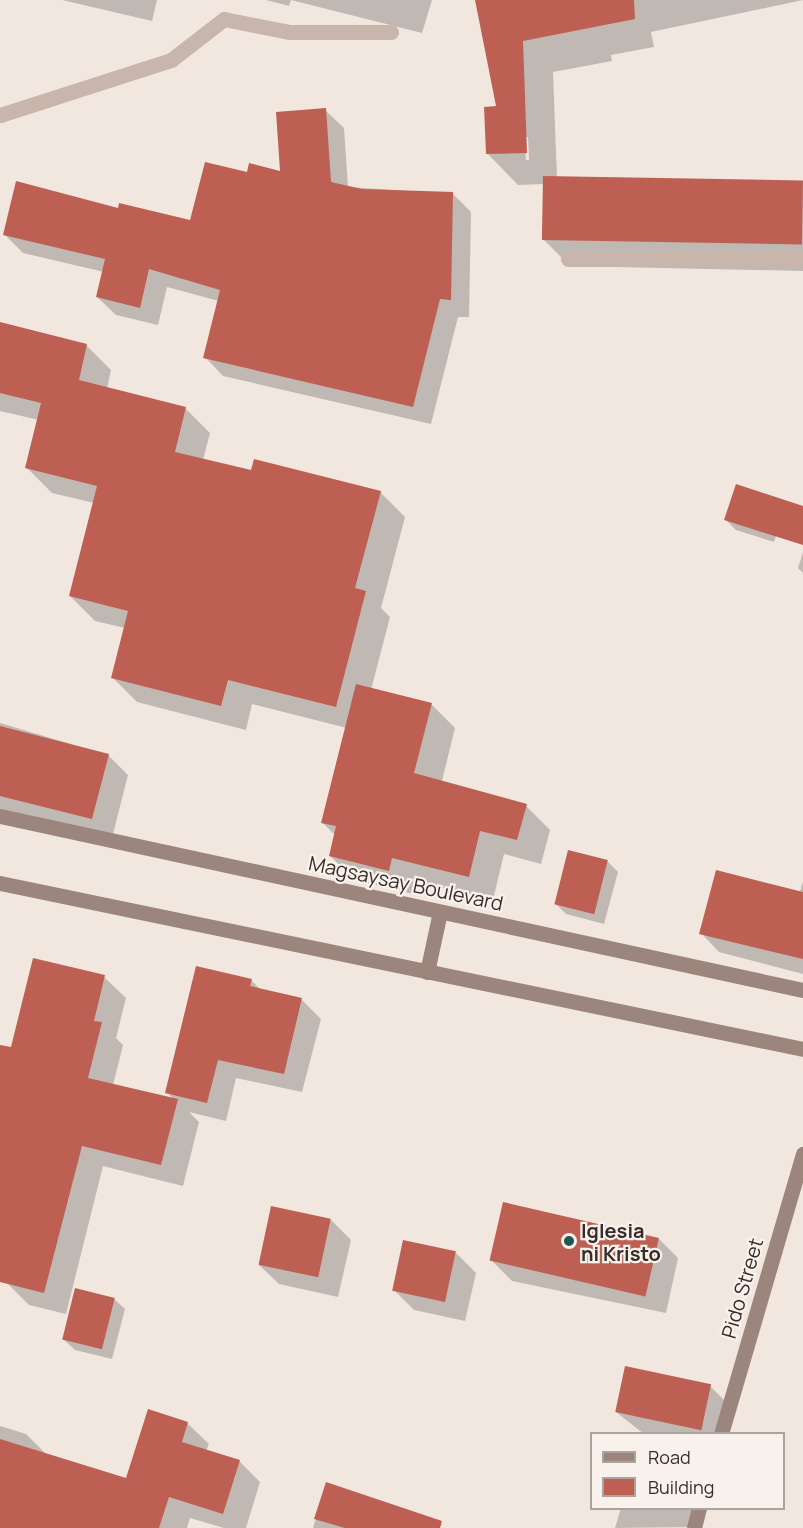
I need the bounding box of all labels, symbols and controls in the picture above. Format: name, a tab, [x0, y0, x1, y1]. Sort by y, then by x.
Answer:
street label: Magsaysay Boulevard	[307, 851, 505, 915]
place label: Iglesia ni Kristo	[581, 1218, 661, 1265]
marker: Iglesia ni Kristo	[562, 1234, 576, 1248]
street label: Pido Street	[716, 1235, 768, 1341]
legend	[590, 1432, 785, 1510]
text: Road	[648, 1445, 691, 1469]
text: Building	[648, 1475, 714, 1499]

